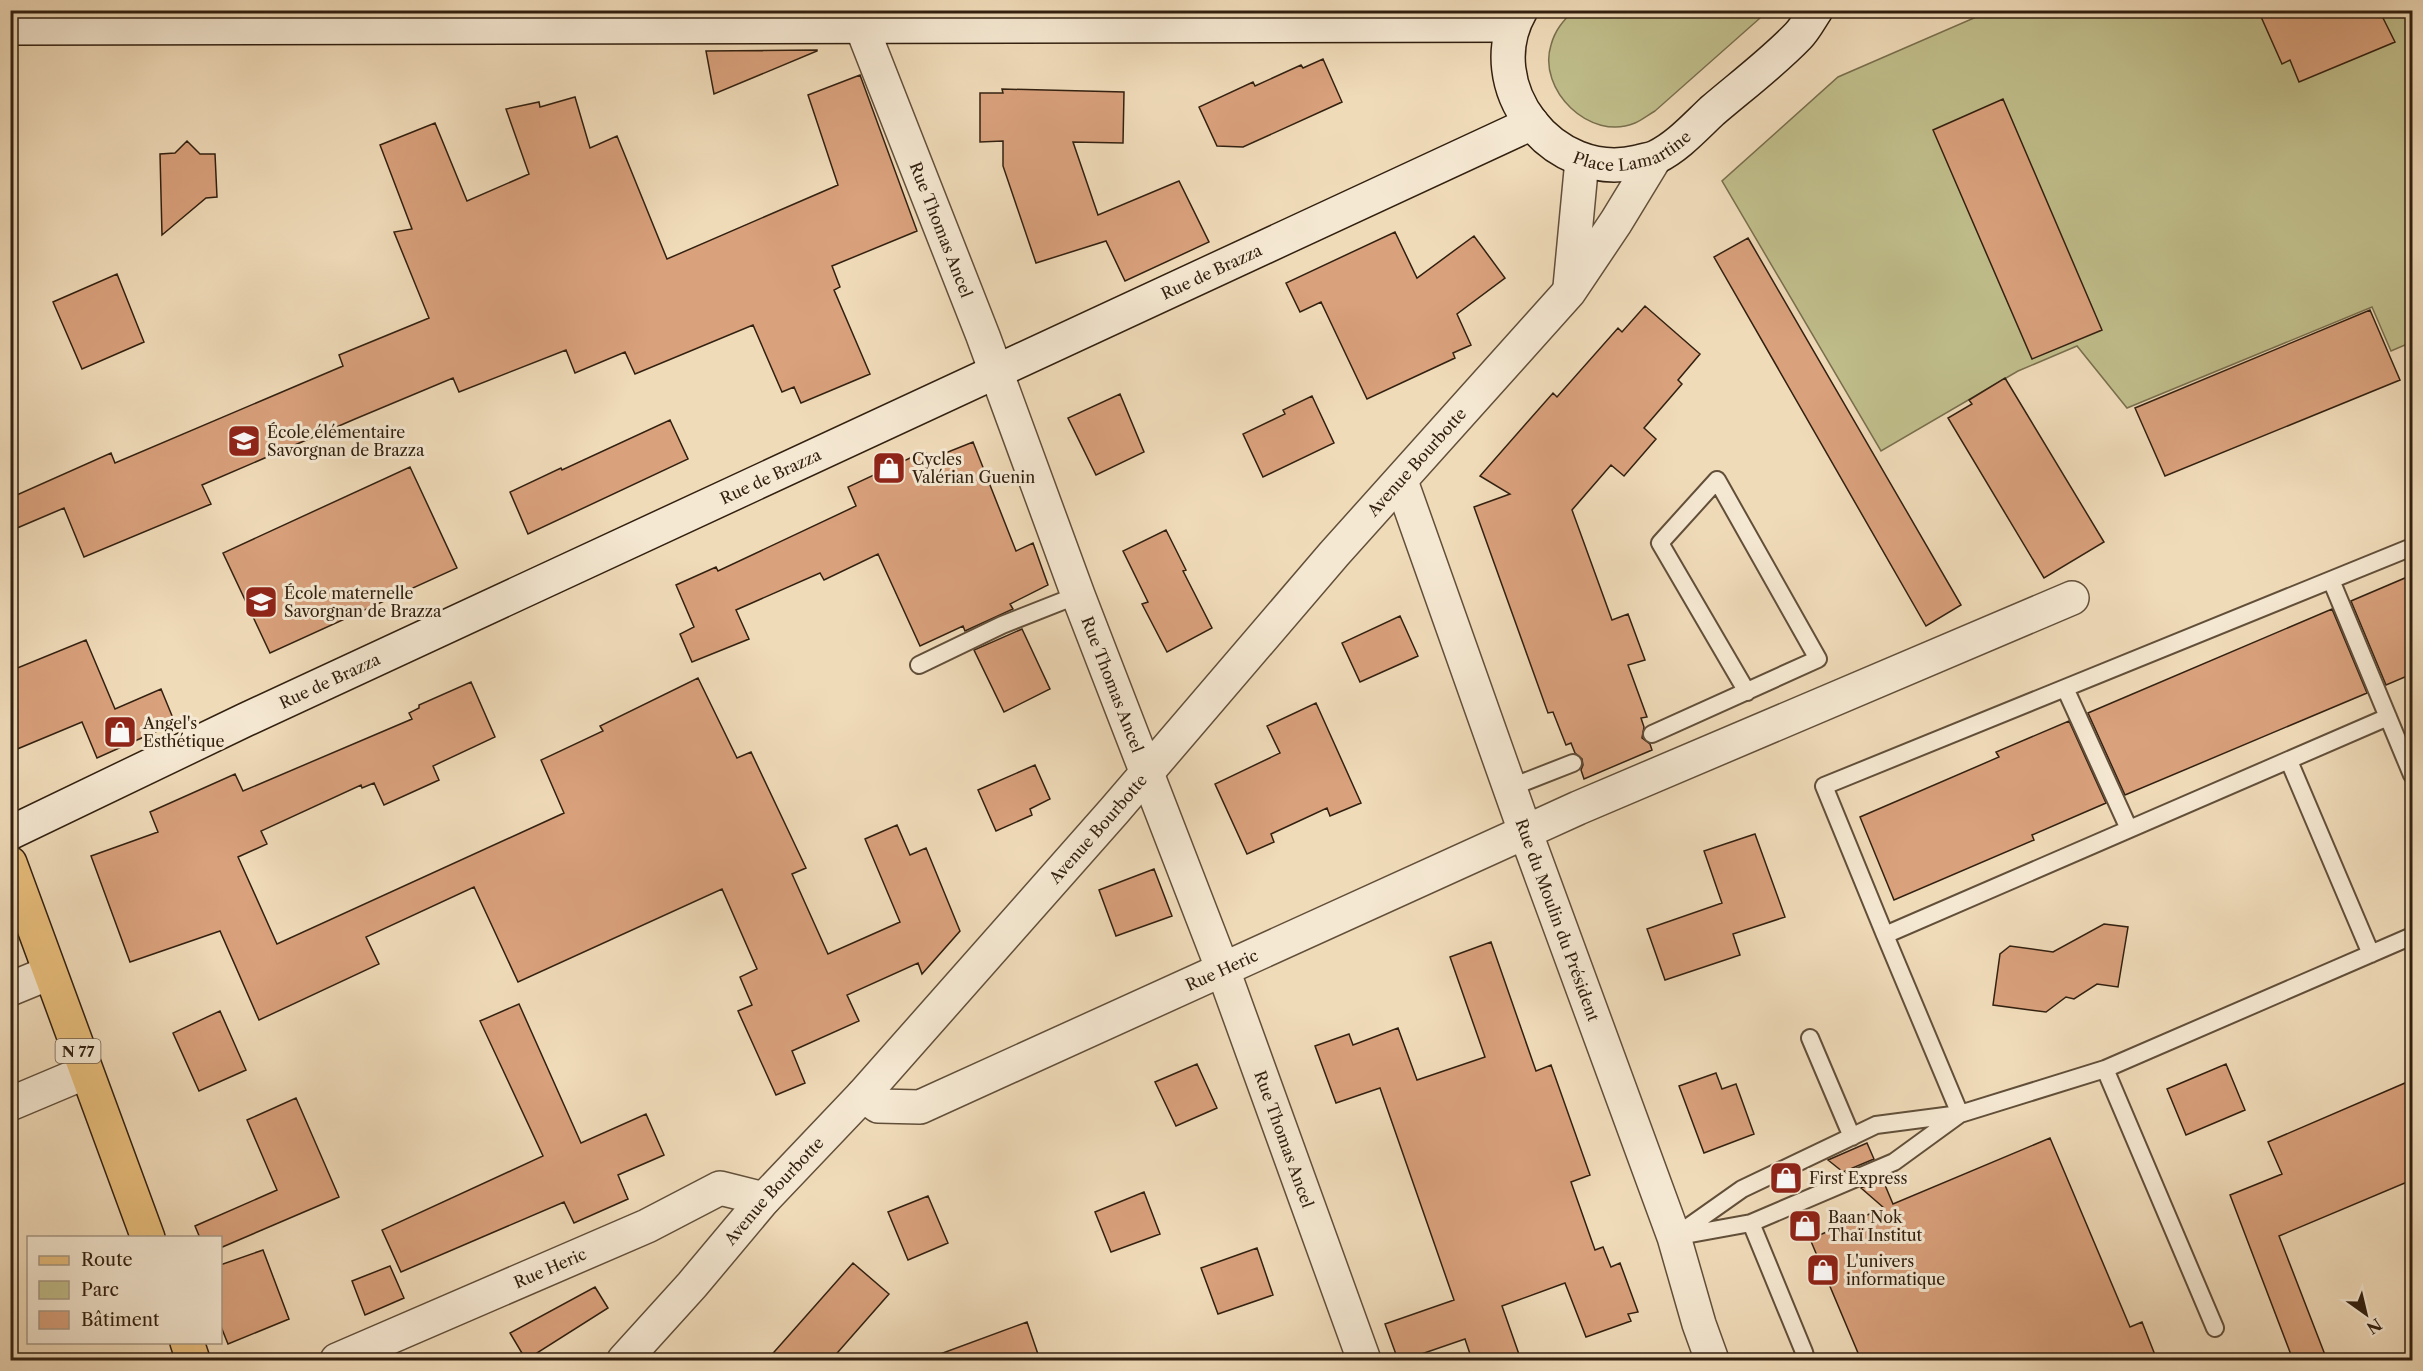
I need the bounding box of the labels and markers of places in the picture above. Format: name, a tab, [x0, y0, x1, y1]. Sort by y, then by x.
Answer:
place label: École élémentaire Savorgnan de Brazza	[267, 422, 425, 460]
school or university icon: École élémentaire Savorgnan de Brazza	[226, 423, 262, 459]
place label: Cycles Valérian Guenin	[911, 449, 1035, 487]
shop icon: Cycles Valérian Guenin	[871, 450, 907, 486]
place label: École maternelle Savorgnan de Brazza	[284, 583, 442, 621]
school or university icon: École maternelle Savorgnan de Brazza	[243, 584, 279, 620]
place label: Angel's Esthétique	[142, 713, 225, 751]
shop icon: Angel's Esthétique	[102, 714, 138, 750]
shop icon: First Express	[1768, 1160, 1804, 1196]
place label: First Express	[1809, 1168, 1907, 1188]
place label: Baan Nok Thaï Institut	[1828, 1207, 1923, 1245]
shop icon: Baan Nok Thaï Institut	[1787, 1208, 1823, 1244]
place label: L'univers informatique	[1846, 1251, 1945, 1289]
shop icon: L'univers informatique	[1805, 1252, 1841, 1288]

